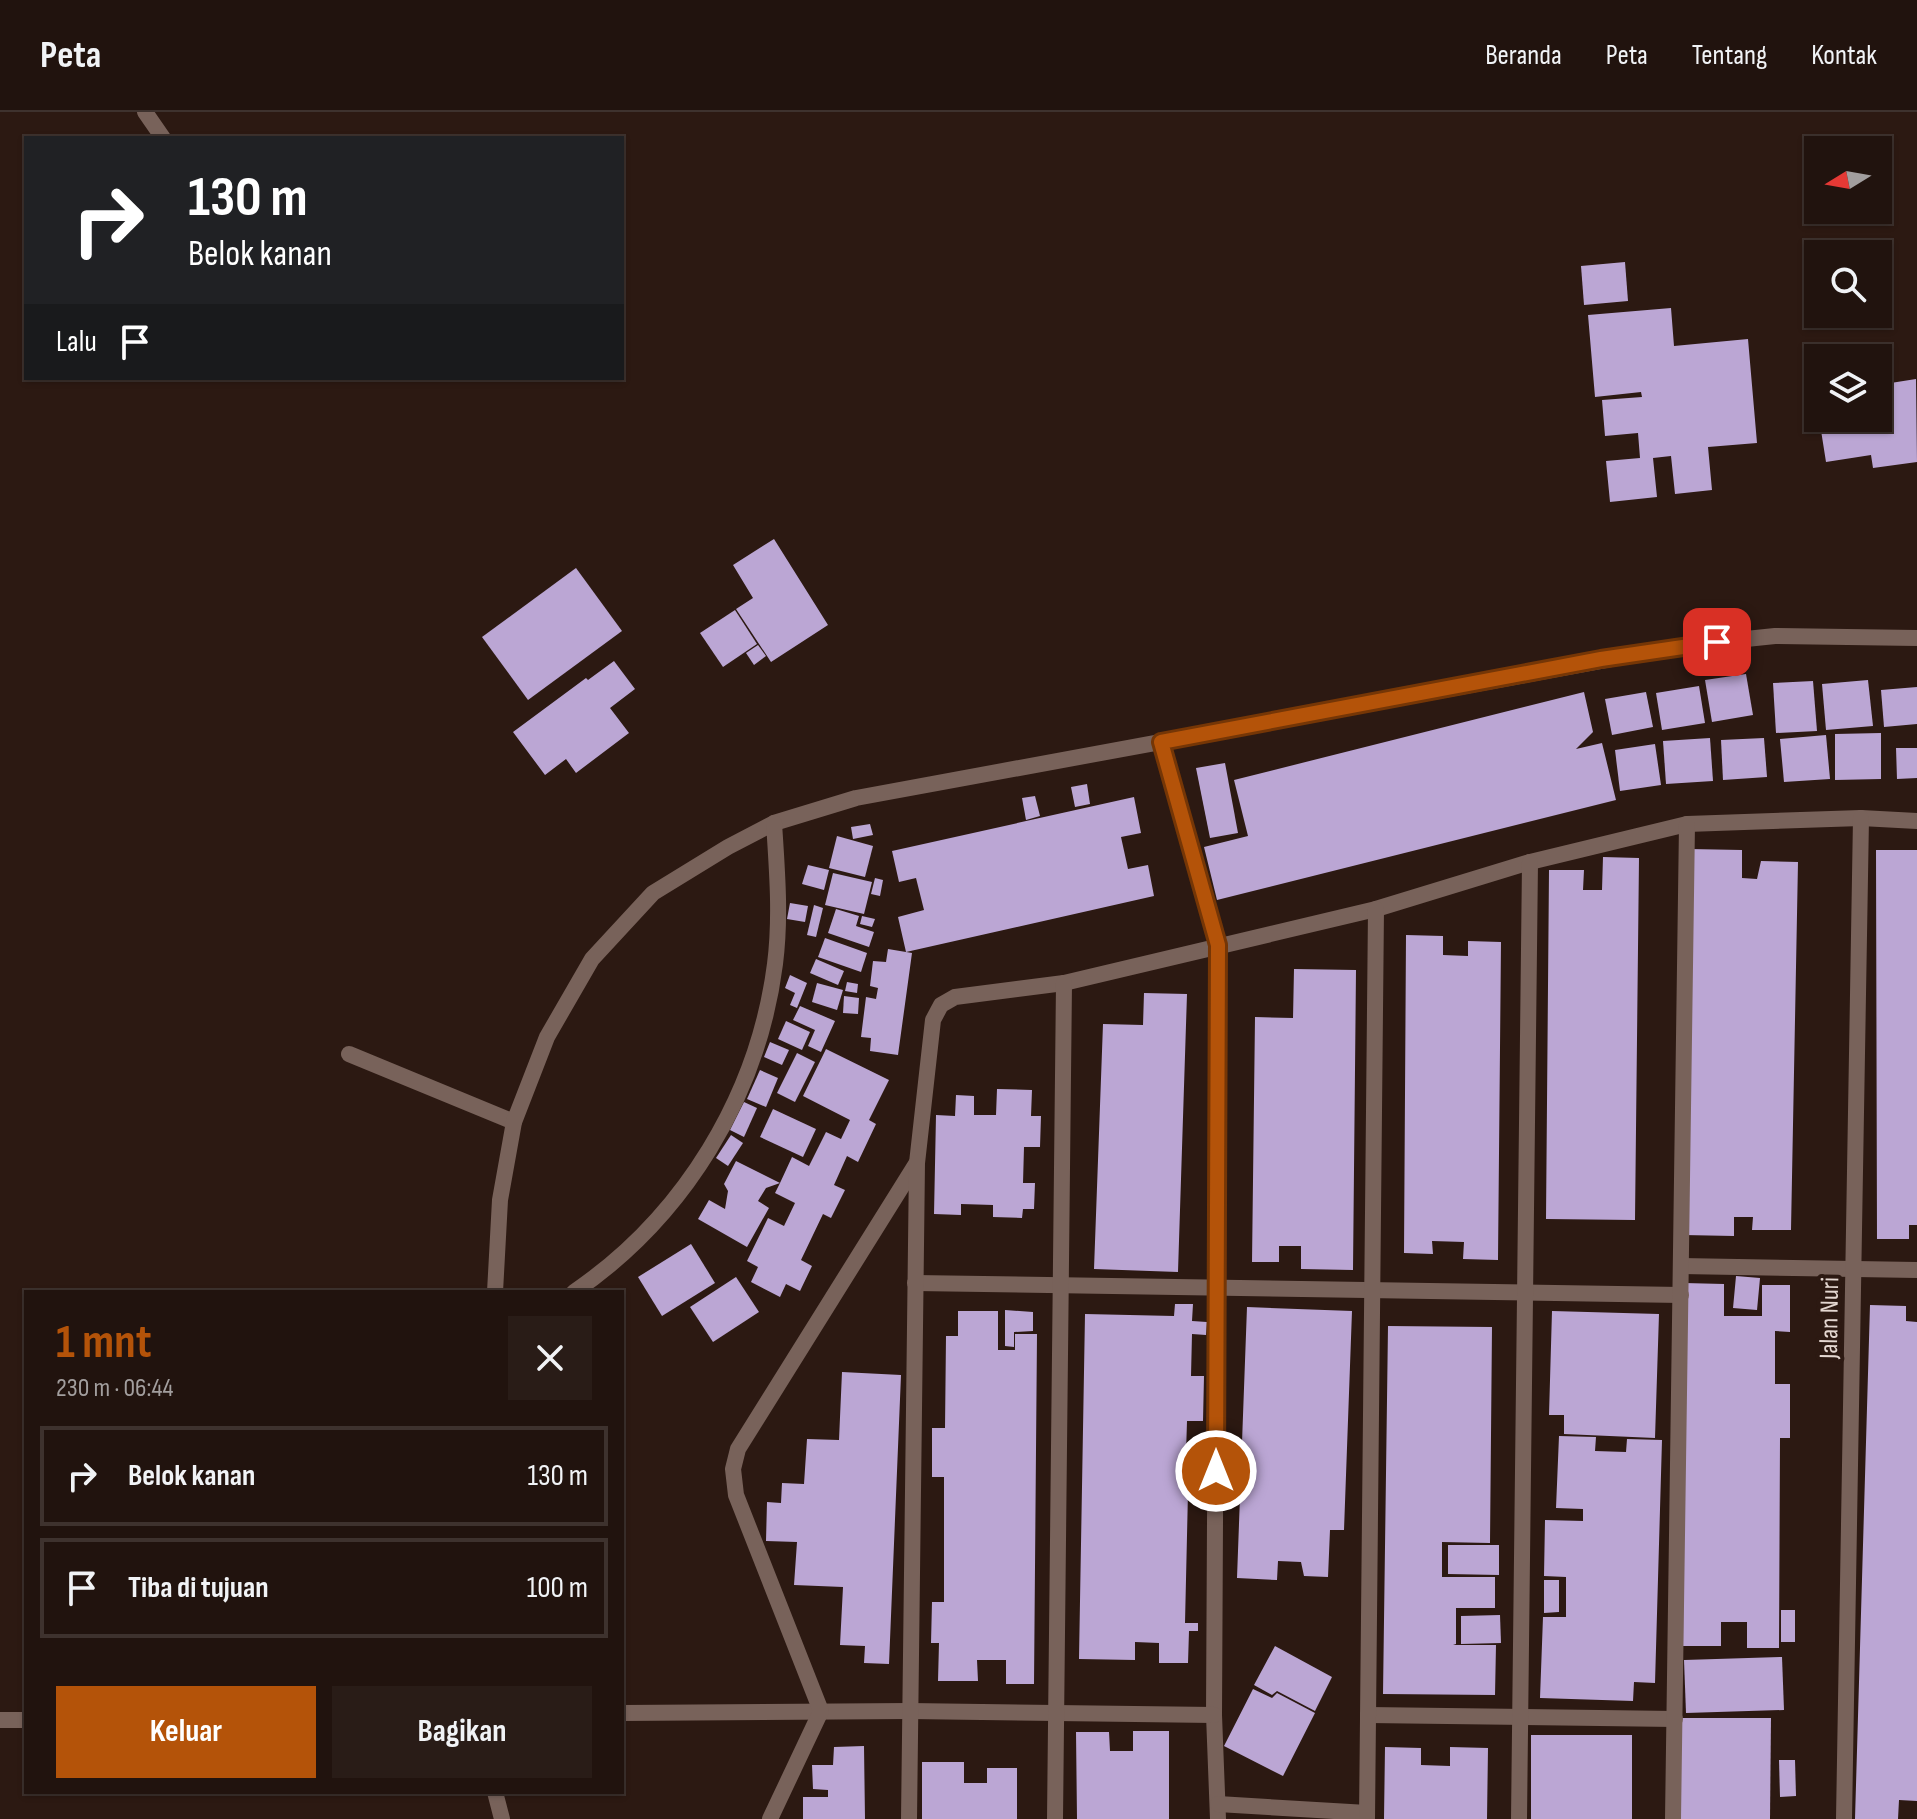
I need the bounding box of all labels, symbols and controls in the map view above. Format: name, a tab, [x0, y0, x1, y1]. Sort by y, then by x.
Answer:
text: Peta	[40, 33, 101, 78]
text: Beranda	[1485, 39, 1562, 72]
text: Peta	[1606, 39, 1648, 72]
text: Tentang	[1692, 39, 1767, 72]
text: Kontak	[1811, 39, 1877, 72]
north arrow	[1804, 136, 1892, 224]
map controls	[1804, 136, 1892, 432]
text: 130 m	[188, 165, 308, 232]
icon: right	[56, 168, 160, 272]
text: Belok kanan	[188, 233, 332, 276]
button: search	[1804, 240, 1892, 328]
icon: arrive	[113, 320, 157, 364]
text: Lalu	[56, 324, 97, 360]
button: layers	[1804, 344, 1892, 432]
pin	[1683, 608, 1751, 676]
icon: arrive	[1695, 620, 1739, 664]
street label: Jalan Nuri	[1814, 1277, 1846, 1360]
text: 1 mnt	[56, 1314, 152, 1371]
button: close	[508, 1316, 592, 1400]
text: 230 m · 06:44	[56, 1373, 173, 1404]
position arrow	[1174, 1429, 1258, 1513]
icon: right	[60, 1454, 104, 1498]
text: Belok kanan	[128, 1458, 255, 1494]
text: 130 m	[528, 1458, 588, 1494]
icon: arrive	[60, 1566, 104, 1610]
text: Tiba di tujuan	[128, 1570, 269, 1606]
text: 100 m	[527, 1570, 588, 1606]
button: Keluar	[56, 1686, 316, 1778]
button: Bagikan	[332, 1686, 592, 1778]

